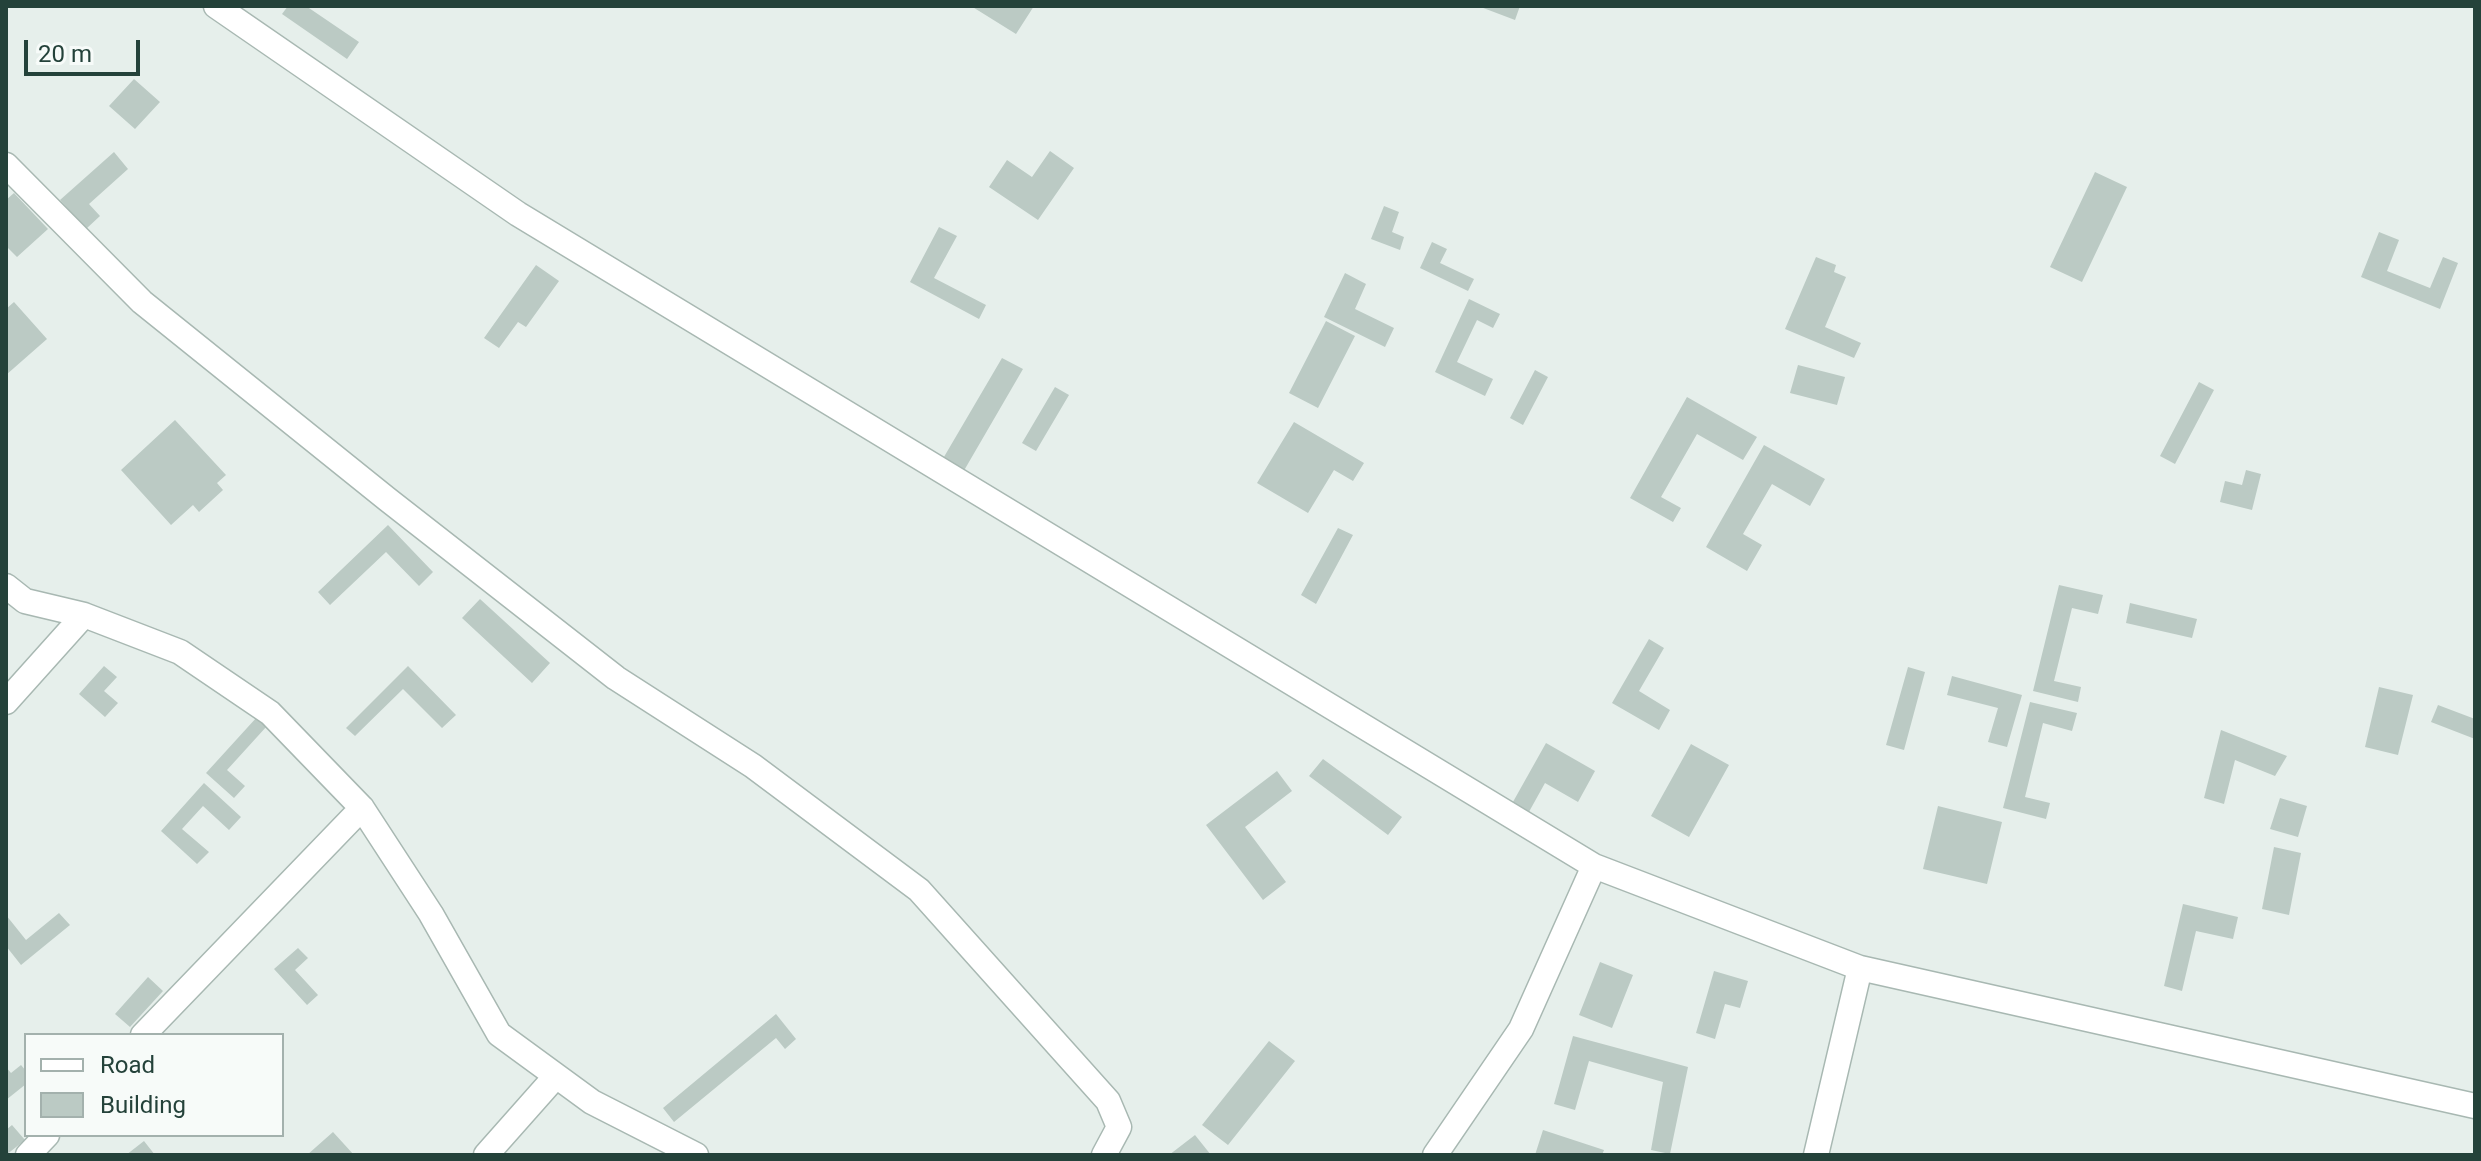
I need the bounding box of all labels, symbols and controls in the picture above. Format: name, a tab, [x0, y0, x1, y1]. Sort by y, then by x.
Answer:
scale bar	[28, 24, 144, 74]
text: 20 m	[38, 40, 92, 68]
legend	[24, 1033, 284, 1137]
text: Road	[100, 1051, 155, 1079]
text: Building	[100, 1091, 186, 1119]

